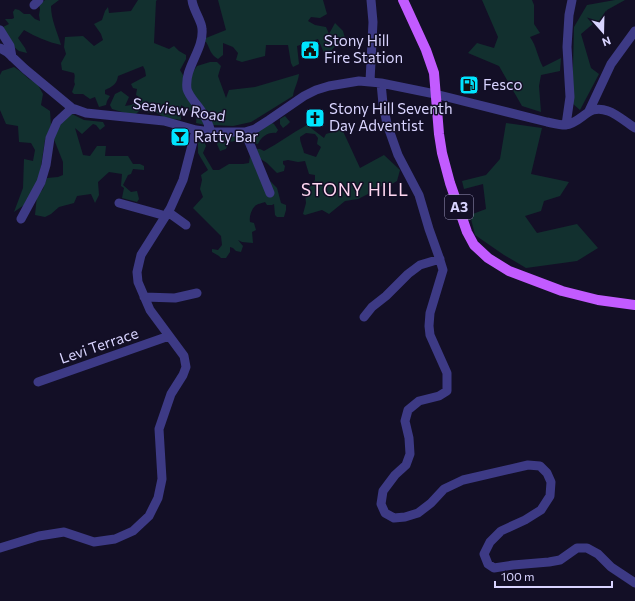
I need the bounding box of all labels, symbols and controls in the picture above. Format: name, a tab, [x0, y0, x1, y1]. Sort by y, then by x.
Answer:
north arrow	[583, 12, 623, 52]
place label: Stony Hill Fire Station	[324, 31, 403, 66]
text: N	[600, 34, 613, 49]
public building icon: Stony Hill Fire Station	[299, 39, 321, 61]
fuel station icon: Fesco	[458, 74, 480, 96]
place label: Fesco	[483, 75, 522, 93]
street label: Seaview Road	[132, 94, 227, 124]
place label: Stony Hill Seventh Day Adventist	[329, 99, 453, 134]
church icon: Stony Hill Seventh Day Adventist	[304, 107, 326, 129]
bar icon: Ratty Bar	[169, 126, 191, 148]
place label: Ratty Bar	[194, 127, 258, 145]
district label: STONY HILL	[301, 179, 409, 200]
road number: A3	[445, 195, 473, 219]
street label: Levi Terrace	[57, 323, 141, 367]
scale bar	[495, 563, 612, 589]
text: 100 m	[501, 569, 535, 583]

